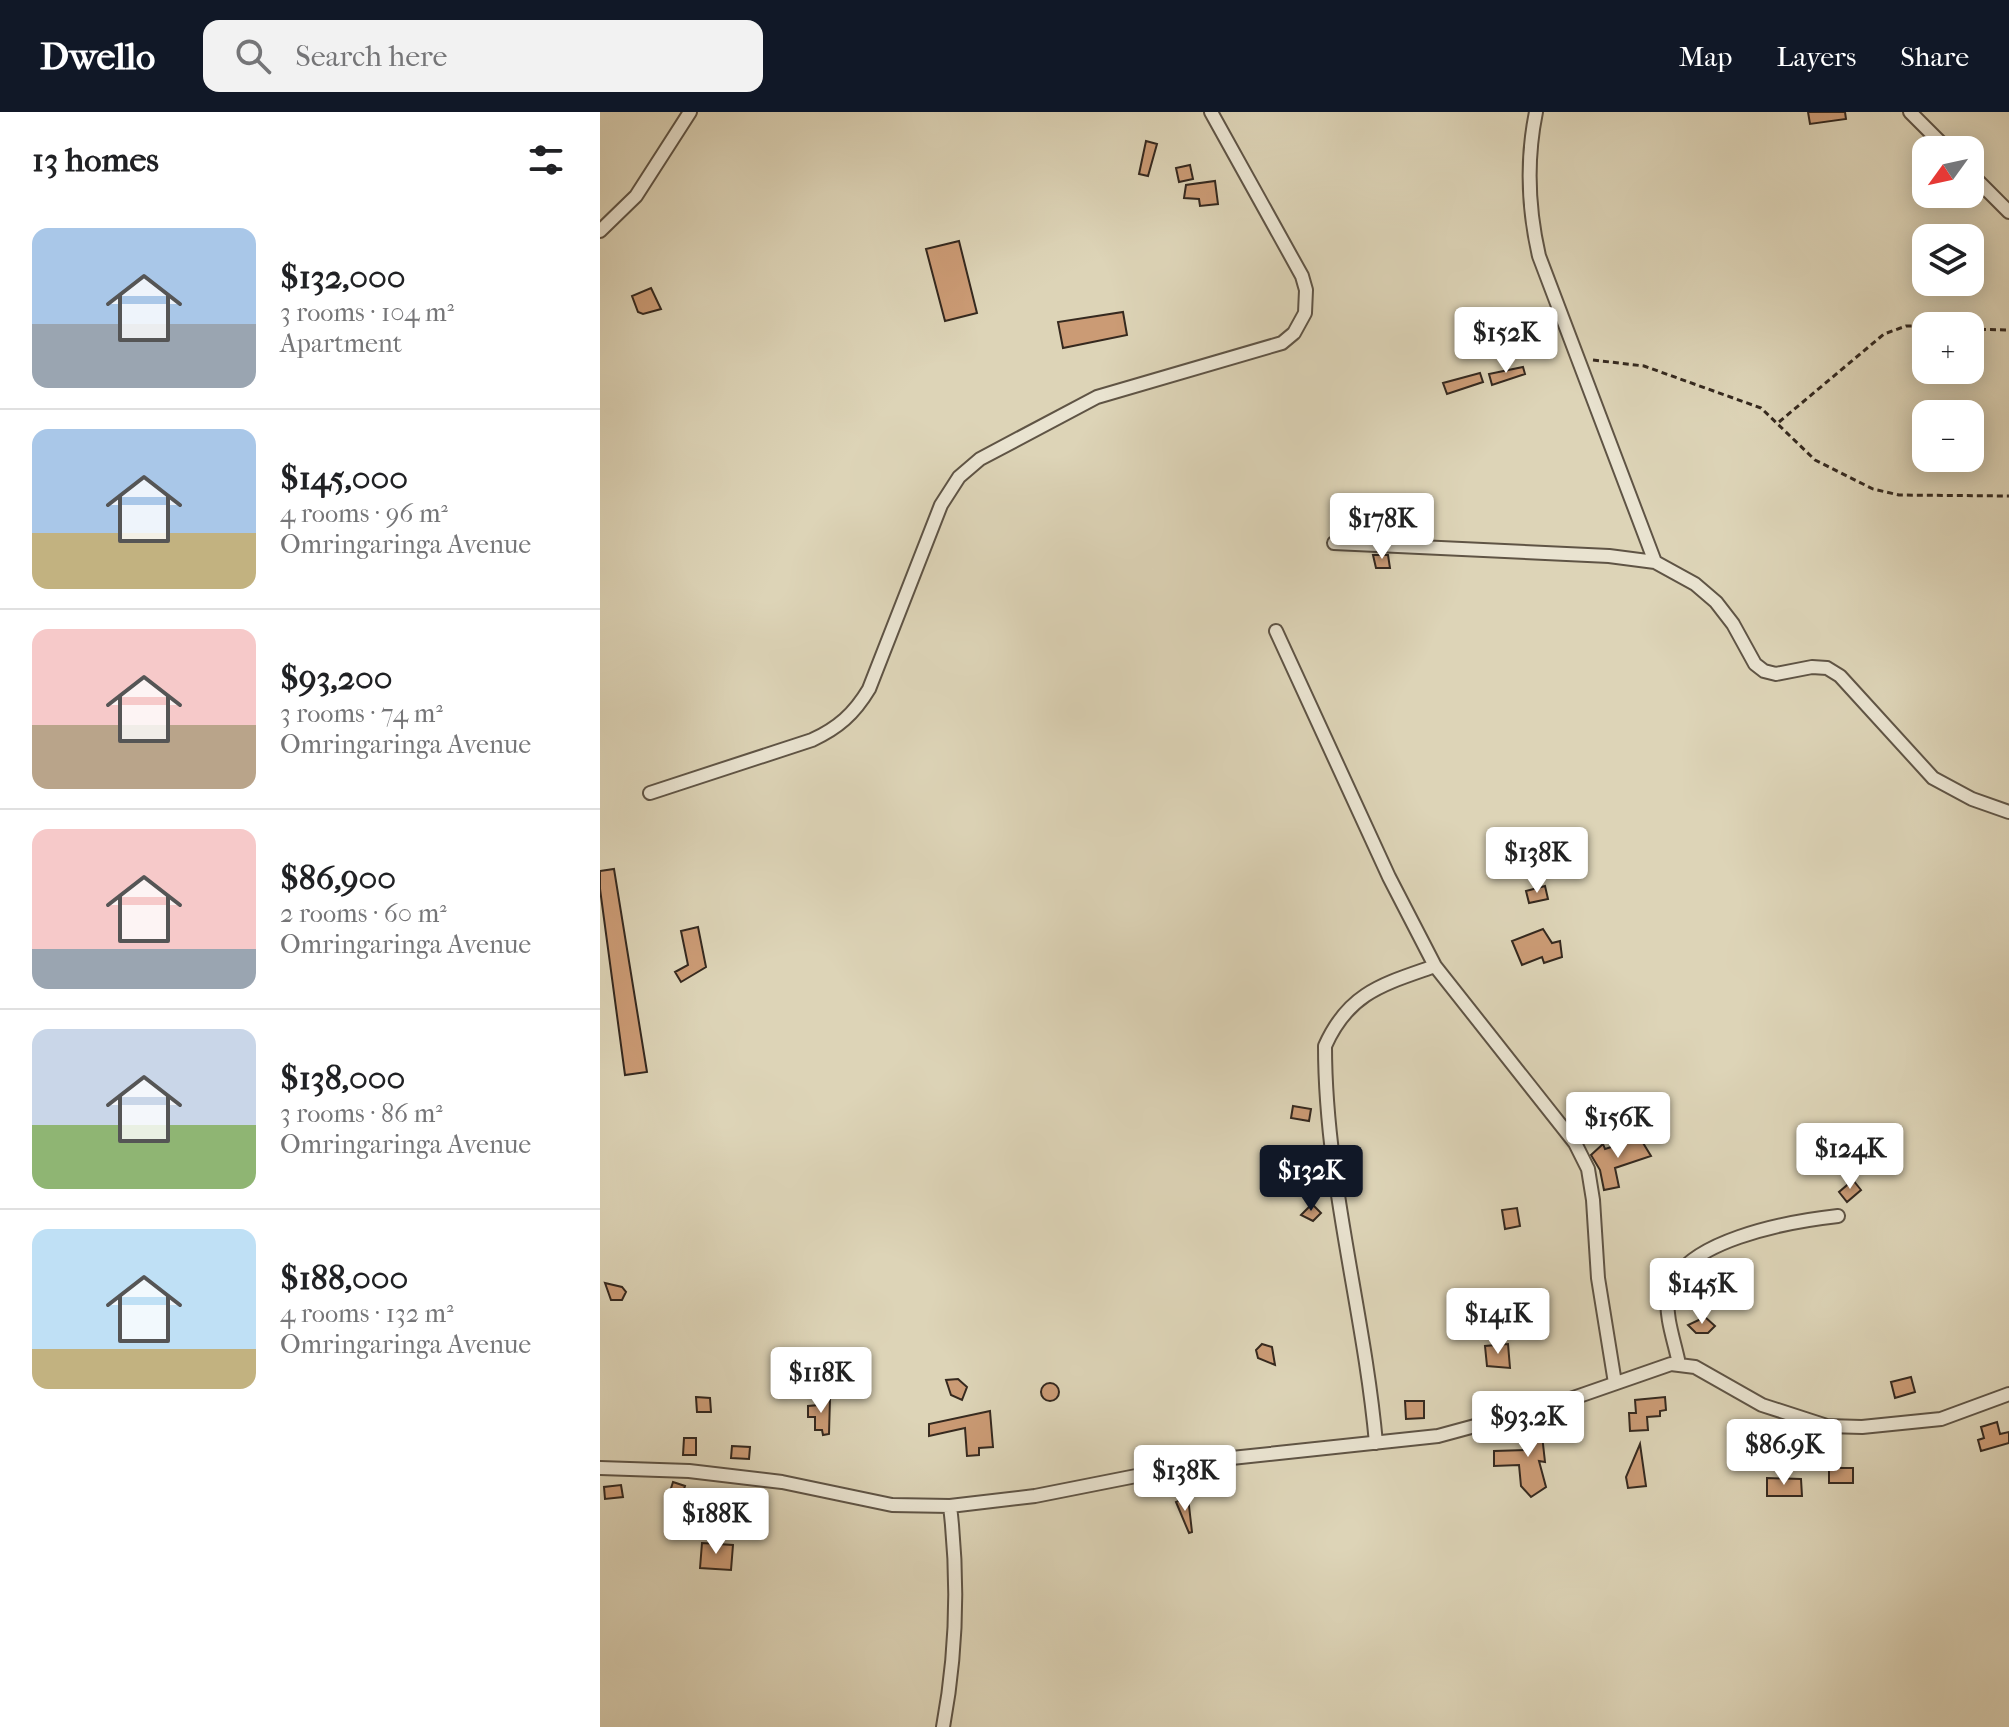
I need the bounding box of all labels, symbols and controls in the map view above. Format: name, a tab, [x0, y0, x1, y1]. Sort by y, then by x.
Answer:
search box	[203, 20, 763, 92]
text: Dwello	[40, 34, 155, 79]
icon: search	[231, 34, 275, 78]
text: Search here	[295, 39, 447, 74]
text: Map	[1679, 40, 1732, 73]
text: Layers	[1776, 40, 1856, 73]
text: Share	[1900, 40, 1969, 73]
north arrow	[1912, 136, 1984, 208]
map controls	[1912, 136, 1984, 472]
icon: filters	[524, 138, 568, 182]
text: 13 homes	[32, 140, 159, 180]
button: layers	[1912, 224, 1984, 296]
text: $132,000	[280, 257, 406, 297]
icon: home	[96, 260, 192, 356]
text: 3 rooms · 104 m²	[280, 297, 454, 328]
pin: $152K	[1450, 307, 1562, 375]
button: +	[1912, 312, 1984, 384]
text: $152K	[1473, 317, 1540, 348]
text: Apartment	[280, 328, 402, 359]
button: −	[1912, 400, 1984, 472]
text: $145,000	[280, 458, 408, 498]
icon: home	[96, 461, 192, 557]
pin: $178K	[1326, 493, 1438, 561]
text: 4 rooms · 96 m²	[280, 498, 448, 529]
text: $178K	[1348, 503, 1416, 534]
text: Omringaringa Avenue	[280, 529, 531, 560]
text: $93,200	[280, 658, 393, 698]
icon: home	[96, 661, 192, 757]
text: 3 rooms · 74 m²	[280, 698, 443, 729]
text: Omringaringa Avenue	[280, 729, 531, 760]
pin: $138K	[1481, 827, 1593, 895]
text: $138K	[1504, 837, 1570, 868]
text: $86,900	[280, 858, 396, 898]
icon: home	[96, 861, 192, 957]
text: 2 rooms · 60 m²	[280, 898, 447, 929]
text: Omringaringa Avenue	[280, 929, 531, 960]
text: $138,000	[280, 1058, 405, 1098]
icon: home	[96, 1061, 192, 1157]
pin: $156K	[1562, 1092, 1674, 1160]
text: 3 rooms · 86 m²	[280, 1098, 443, 1129]
text: $156K	[1584, 1102, 1652, 1133]
pin: $124K	[1794, 1123, 1906, 1191]
text: Omringaringa Avenue	[280, 1129, 531, 1160]
text: $124K	[1814, 1133, 1886, 1164]
pin: $132K	[1255, 1145, 1367, 1213]
text: $132K	[1278, 1155, 1344, 1186]
text: $188,000	[280, 1258, 408, 1298]
pin: $145K	[1646, 1258, 1758, 1326]
icon: home	[96, 1261, 192, 1357]
text: $145K	[1668, 1268, 1736, 1299]
pin: $141K	[1442, 1288, 1554, 1356]
text: 4 rooms · 132 m²	[280, 1298, 454, 1329]
text: $141K	[1464, 1298, 1532, 1329]
text: Omringaringa Avenue	[280, 1329, 531, 1360]
pin: $118K	[765, 1347, 877, 1415]
text: $118K	[789, 1357, 853, 1388]
pin: $93.2K	[1463, 1391, 1593, 1459]
text: $93.2K	[1490, 1401, 1566, 1432]
pin: $86.9K	[1719, 1419, 1849, 1487]
text: $86.9K	[1745, 1429, 1823, 1460]
pin: $138K	[1129, 1445, 1241, 1513]
text: $138K	[1152, 1455, 1218, 1486]
pin: $188K	[660, 1488, 772, 1556]
text: $188K	[682, 1498, 750, 1529]

